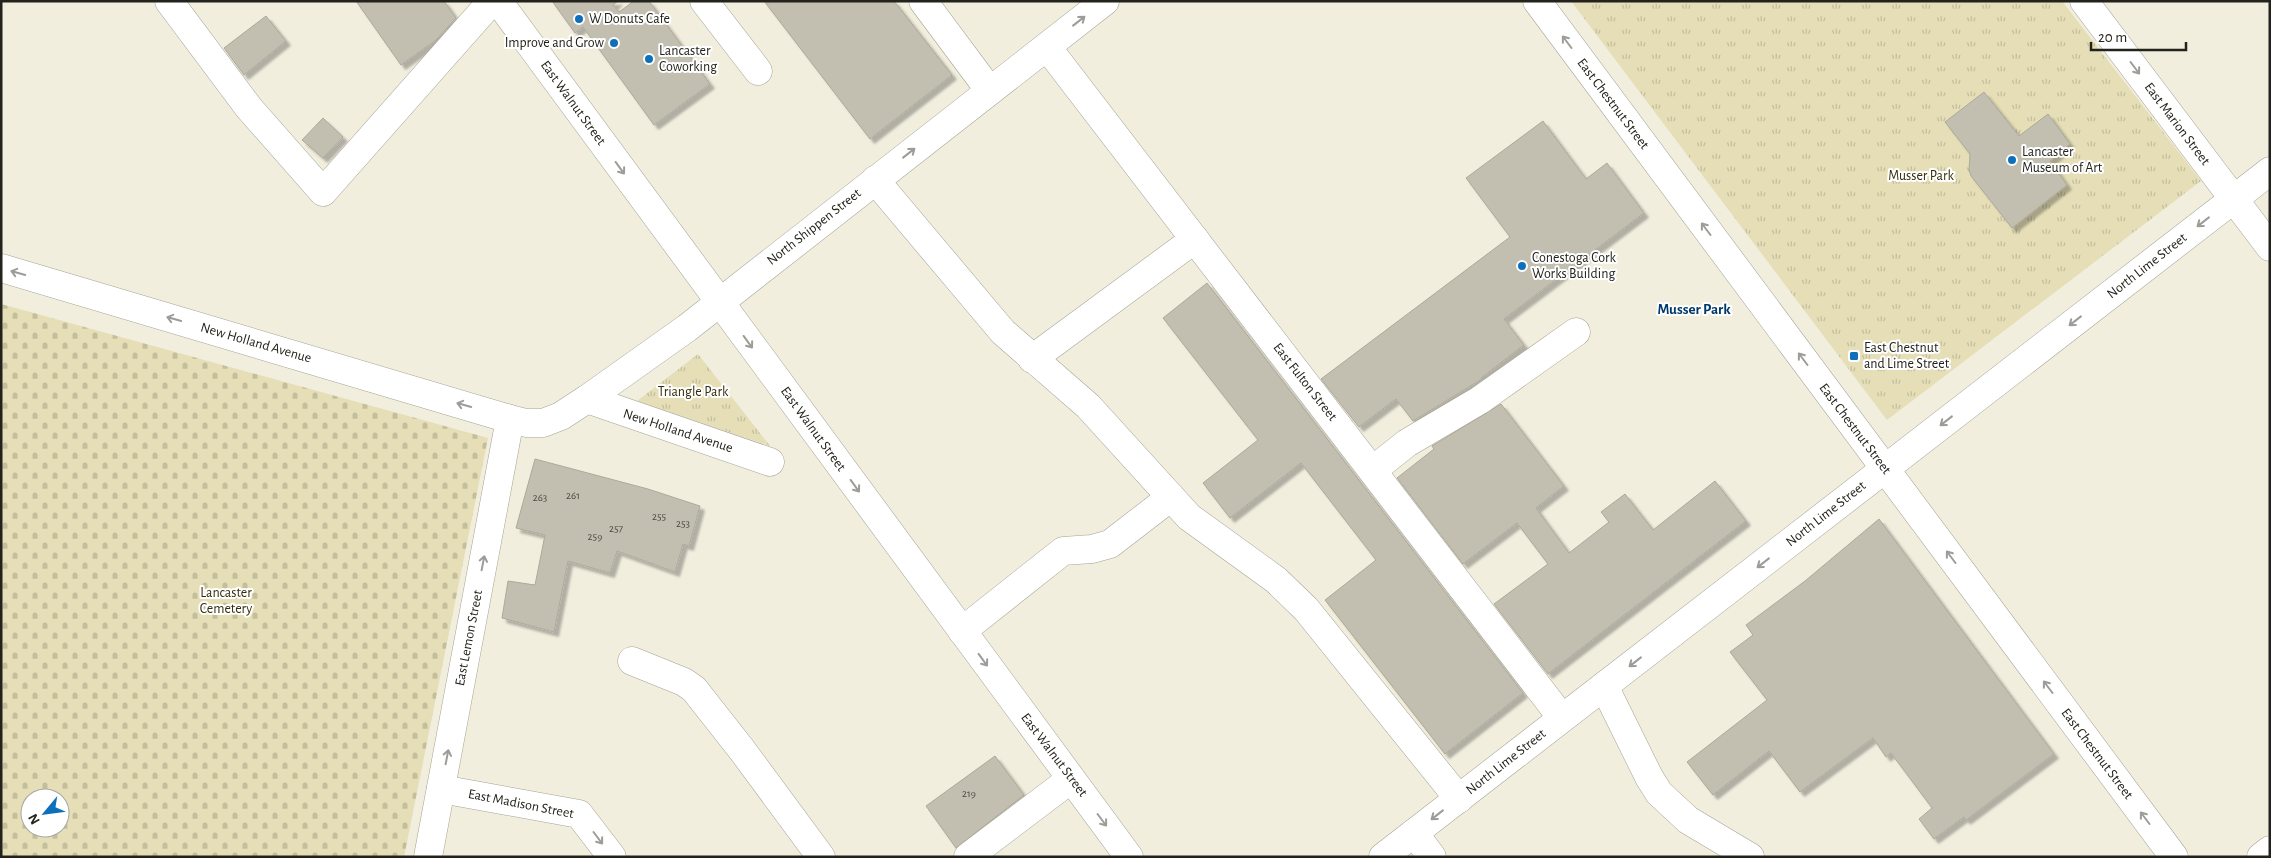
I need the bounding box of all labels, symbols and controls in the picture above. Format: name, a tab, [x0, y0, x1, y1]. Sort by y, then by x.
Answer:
place label: W Donuts Cafe	[589, 12, 670, 26]
marker: W Donuts Cafe	[573, 13, 585, 25]
one-way arrow	[1072, 16, 1085, 27]
scale bar	[2091, 20, 2186, 52]
text: 20 m	[2098, 30, 2127, 45]
place label: Improve and Grow	[505, 36, 605, 50]
one-way arrow	[1562, 36, 1573, 50]
marker: Improve and Grow	[608, 37, 620, 49]
place label: Lancaster Coworking	[659, 44, 717, 74]
marker: Lancaster Coworking	[643, 53, 655, 65]
street label: East Chestnut Street	[1574, 56, 1652, 152]
street label: East Walnut Street	[538, 58, 609, 148]
one-way arrow	[2130, 61, 2140, 75]
street label: East Marion Street	[2142, 80, 2213, 168]
place label: Lancaster Museum of Art	[2022, 145, 2103, 175]
one-way arrow	[902, 148, 915, 159]
marker: Lancaster Museum of Art	[2006, 154, 2018, 166]
one-way arrow	[615, 161, 625, 175]
park label: Musser Park	[1888, 169, 1954, 183]
street label: North Shippen Street	[764, 186, 864, 268]
one-way arrow	[2197, 216, 2210, 227]
one-way arrow	[1701, 222, 1711, 236]
street label: North Lime Street	[2105, 230, 2190, 301]
place label: Conestoga Cork Works Building	[1532, 251, 1616, 281]
marker: Conestoga Cork Works Building	[1516, 260, 1528, 272]
one-way arrow	[10, 267, 26, 277]
district label: Musser Park	[1657, 302, 1731, 317]
one-way arrow	[166, 314, 182, 323]
one-way arrow	[2069, 316, 2082, 327]
street label: New Holland Avenue	[199, 320, 313, 366]
one-way arrow	[743, 335, 754, 348]
street label: East Fulton Street	[1270, 340, 1340, 424]
place label: East Chestnut and Lime Street	[1864, 341, 1950, 371]
marker: East Chestnut and Lime Street	[1848, 350, 1860, 362]
one-way arrow	[1798, 352, 1808, 366]
street label: East Chestnut Street	[1816, 381, 1894, 477]
street label: East Walnut Street	[778, 384, 849, 474]
park label: Triangle Park	[658, 385, 729, 399]
one-way arrow	[456, 399, 472, 409]
street label: New Holland Avenue	[621, 407, 735, 455]
one-way arrow	[1940, 415, 1953, 426]
street label: North Lime Street	[1784, 478, 1869, 549]
one-way arrow	[850, 479, 861, 492]
house number: 261	[566, 490, 580, 501]
house number: 263	[533, 492, 548, 503]
house number: 255	[652, 511, 667, 522]
house number: 253	[676, 518, 691, 529]
house number: 257	[609, 523, 624, 534]
house number: 259	[588, 531, 602, 542]
one-way arrow	[1946, 550, 1956, 564]
one-way arrow	[479, 556, 488, 572]
one-way arrow	[1757, 557, 1770, 568]
park label: Lancaster Cemetery	[200, 586, 252, 616]
street label: East Lemon Street	[453, 588, 485, 687]
one-way arrow	[978, 653, 988, 667]
one-way arrow	[1628, 656, 1641, 667]
one-way arrow	[2043, 680, 2053, 694]
street label: East Chestnut Street	[2058, 706, 2136, 802]
street label: East Walnut Street	[1018, 711, 1090, 800]
street label: North Lime Street	[1464, 726, 1549, 797]
one-way arrow	[442, 750, 452, 766]
street label: East Madison Street	[467, 787, 576, 821]
north arrow	[20, 788, 70, 838]
house number: 219	[962, 788, 976, 799]
one-way arrow	[1431, 810, 1444, 821]
text: N	[26, 811, 43, 826]
one-way arrow	[2140, 811, 2150, 825]
one-way arrow	[1097, 813, 1107, 827]
one-way arrow	[592, 831, 603, 844]

